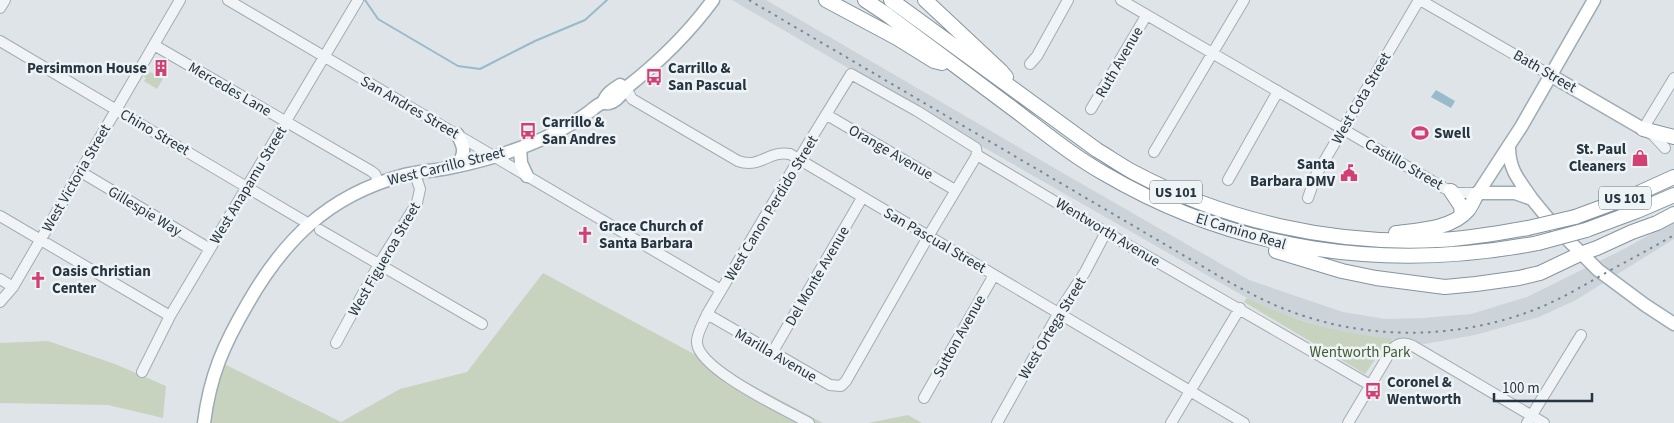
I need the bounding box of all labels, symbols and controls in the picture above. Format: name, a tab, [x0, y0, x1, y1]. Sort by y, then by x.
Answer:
street label: Ruth Avenue	[1091, 23, 1148, 102]
street label: Bath Street	[1509, 45, 1580, 98]
street label: West Cota Street	[1327, 49, 1396, 148]
street label: Mercedes Lane	[184, 57, 275, 122]
place label: Persimmon House	[27, 58, 147, 79]
building icon: Persimmon House	[151, 58, 171, 78]
place label: Carrillo & San Pascual	[668, 58, 747, 96]
bus stop icon: Carrillo & San Pascual	[644, 67, 664, 87]
street label: San Andres Street	[357, 71, 463, 144]
street label: Chino Street	[116, 104, 193, 161]
place label: Carrillo & San Andres	[542, 112, 616, 150]
street label: West Victoria Street	[37, 120, 116, 236]
street label: Orange Avenue	[845, 120, 937, 185]
bus stop icon: Carrillo & San Andres	[518, 121, 538, 141]
street label: West Anapamu Street	[205, 122, 292, 248]
sports icon: Swell	[1410, 123, 1430, 143]
place label: Swell	[1434, 123, 1471, 144]
street label: West Canon Perdido Street	[720, 131, 823, 285]
street label: Castillo Street	[1361, 134, 1447, 195]
place label: St. Paul Cleaners	[1569, 139, 1627, 177]
street label: West Carrillo Street	[385, 142, 507, 191]
shop icon: St. Paul Cleaners	[1630, 148, 1650, 168]
place label: Santa Barbara DMV	[1250, 154, 1336, 192]
public building icon: Santa Barbara DMV	[1339, 163, 1359, 183]
road number: US 101	[1150, 180, 1202, 203]
street label: Gillespie Way	[104, 181, 186, 242]
road number: US 101	[1599, 187, 1651, 210]
street label: Wentworth Avenue	[1051, 193, 1164, 272]
street label: West Figueroa Street	[343, 198, 426, 320]
street label: San Pascual Street	[880, 202, 990, 278]
street label: El Camino Real	[1193, 208, 1289, 255]
place label: Grace Church of Santa Barbara	[599, 216, 704, 254]
street label: Del Monte Avenue	[780, 222, 855, 330]
church icon: Grace Church of Santa Barbara	[575, 225, 595, 245]
place label: Oasis Christian Center	[52, 261, 151, 299]
church icon: Oasis Christian Center	[28, 270, 48, 290]
street label: West Ortega Street	[1014, 273, 1091, 383]
street label: Sutton Avenue	[928, 291, 991, 381]
street label: Marilla Avenue	[731, 323, 821, 387]
park label: Wentworth Park	[1310, 342, 1411, 363]
scale bar	[1494, 370, 1592, 402]
place label: Coronel & Wentworth	[1387, 372, 1461, 410]
text: 100 m	[1502, 378, 1540, 399]
bus stop icon: Coronel & Wentworth	[1363, 381, 1383, 401]

